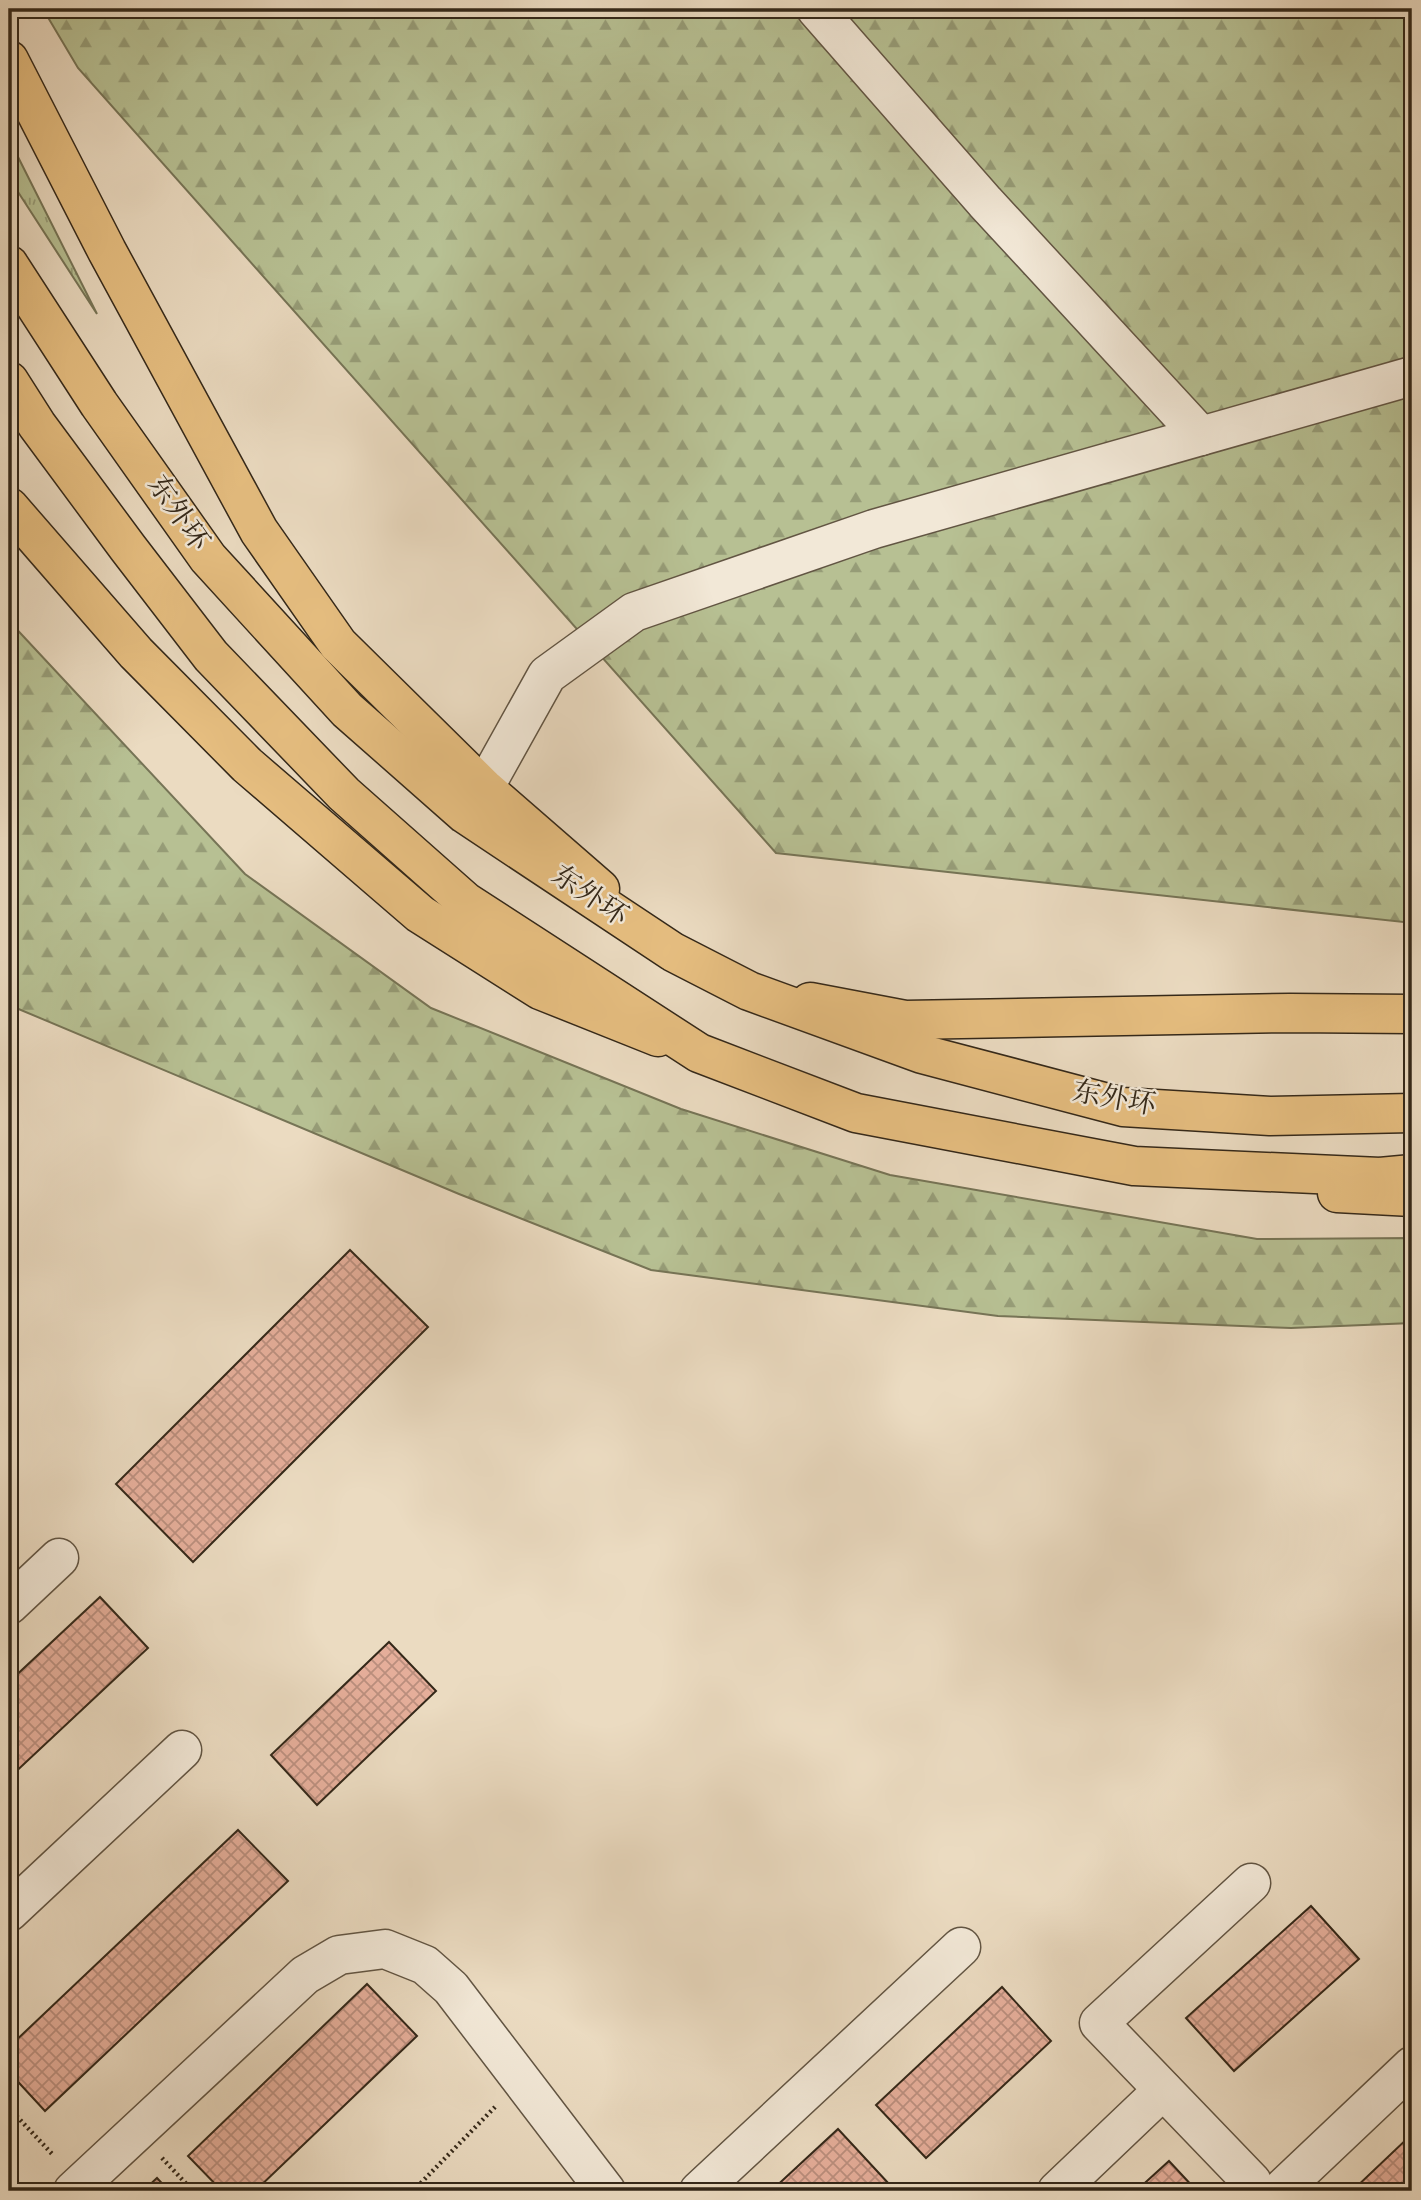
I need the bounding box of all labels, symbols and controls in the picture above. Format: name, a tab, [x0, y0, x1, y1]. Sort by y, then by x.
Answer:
street label: 东外环	[141, 470, 215, 556]
street label: 东外环	[546, 859, 633, 932]
street label: 东外环	[1070, 1076, 1158, 1121]

